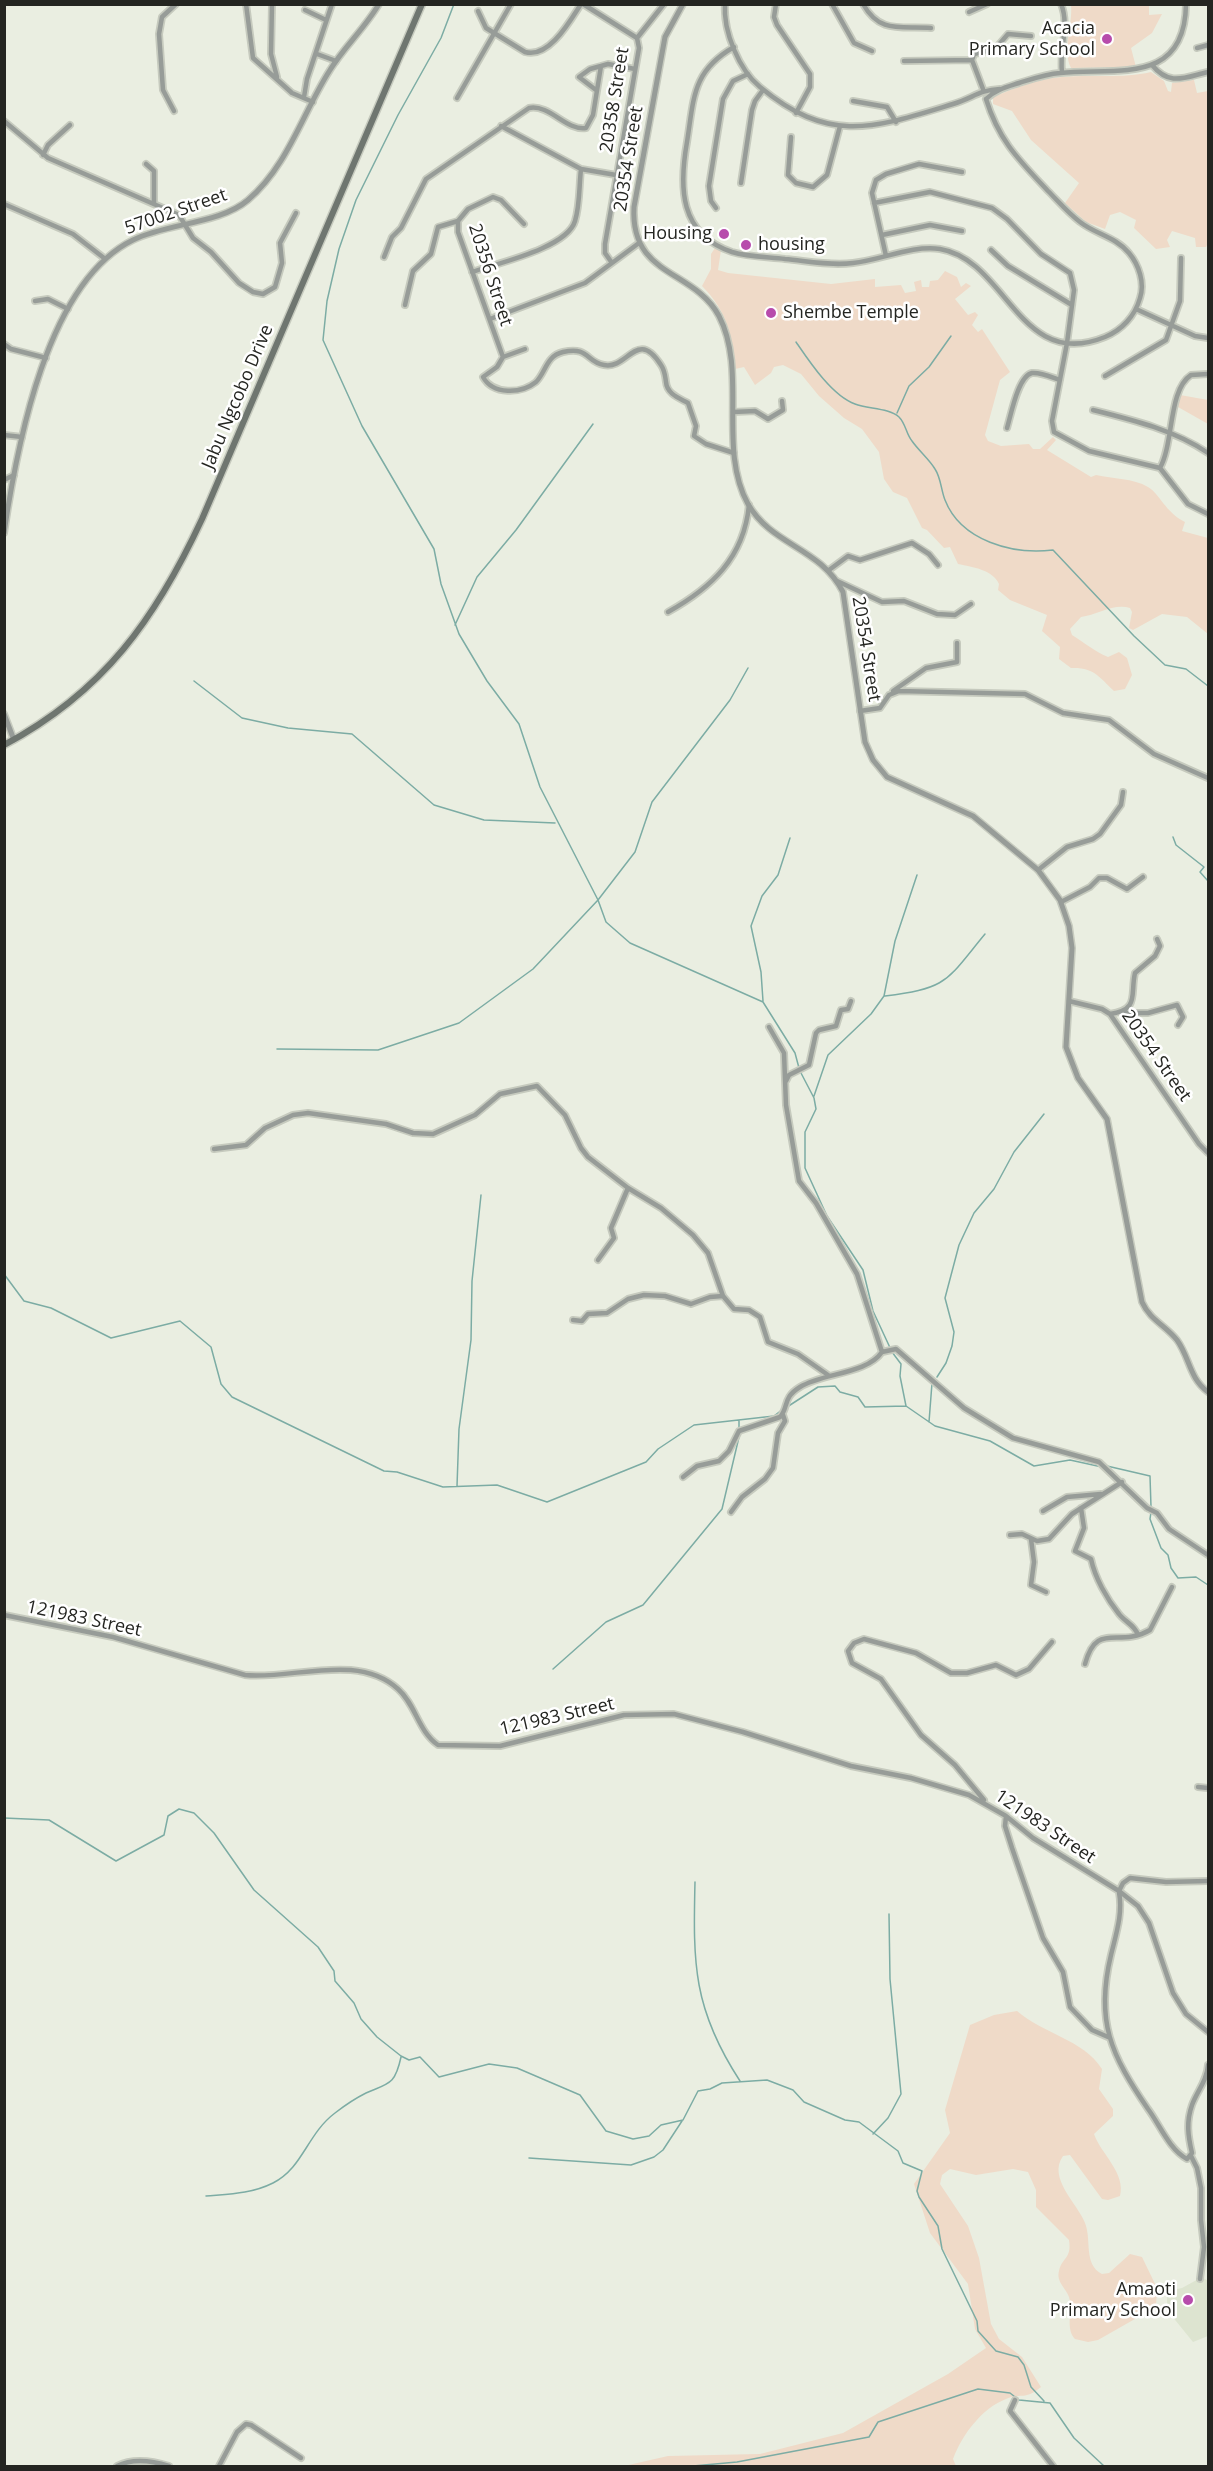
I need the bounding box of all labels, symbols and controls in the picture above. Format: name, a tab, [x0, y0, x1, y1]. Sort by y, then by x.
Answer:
place label: Acacia Primary School	[969, 18, 1095, 60]
marker: Acacia Primary School	[1100, 32, 1114, 46]
street label: 20358 Street	[596, 46, 634, 154]
street label: 20354 Street	[610, 105, 648, 213]
street label: 57002 Street	[122, 184, 230, 240]
street label: 20356 Street	[463, 221, 517, 329]
place label: Housing	[643, 223, 712, 245]
marker: Housing	[717, 227, 731, 241]
place label: housing	[758, 234, 825, 256]
marker: housing	[739, 238, 753, 252]
place label: Shembe Temple	[783, 302, 919, 324]
marker: Shembe Temple	[764, 306, 778, 320]
street label: Jabu Ngcobo Drive	[198, 321, 278, 473]
street label: 20354 Street	[847, 595, 885, 703]
street label: 20354 Street	[1117, 1006, 1195, 1106]
street label: 121983 Street	[25, 1596, 143, 1642]
street label: 121983 Street	[498, 1693, 616, 1741]
street label: 121983 Street	[991, 1785, 1099, 1869]
place label: Amaoti Primary School	[1050, 2279, 1176, 2322]
marker: Amaoti Primary School	[1181, 2293, 1195, 2307]

